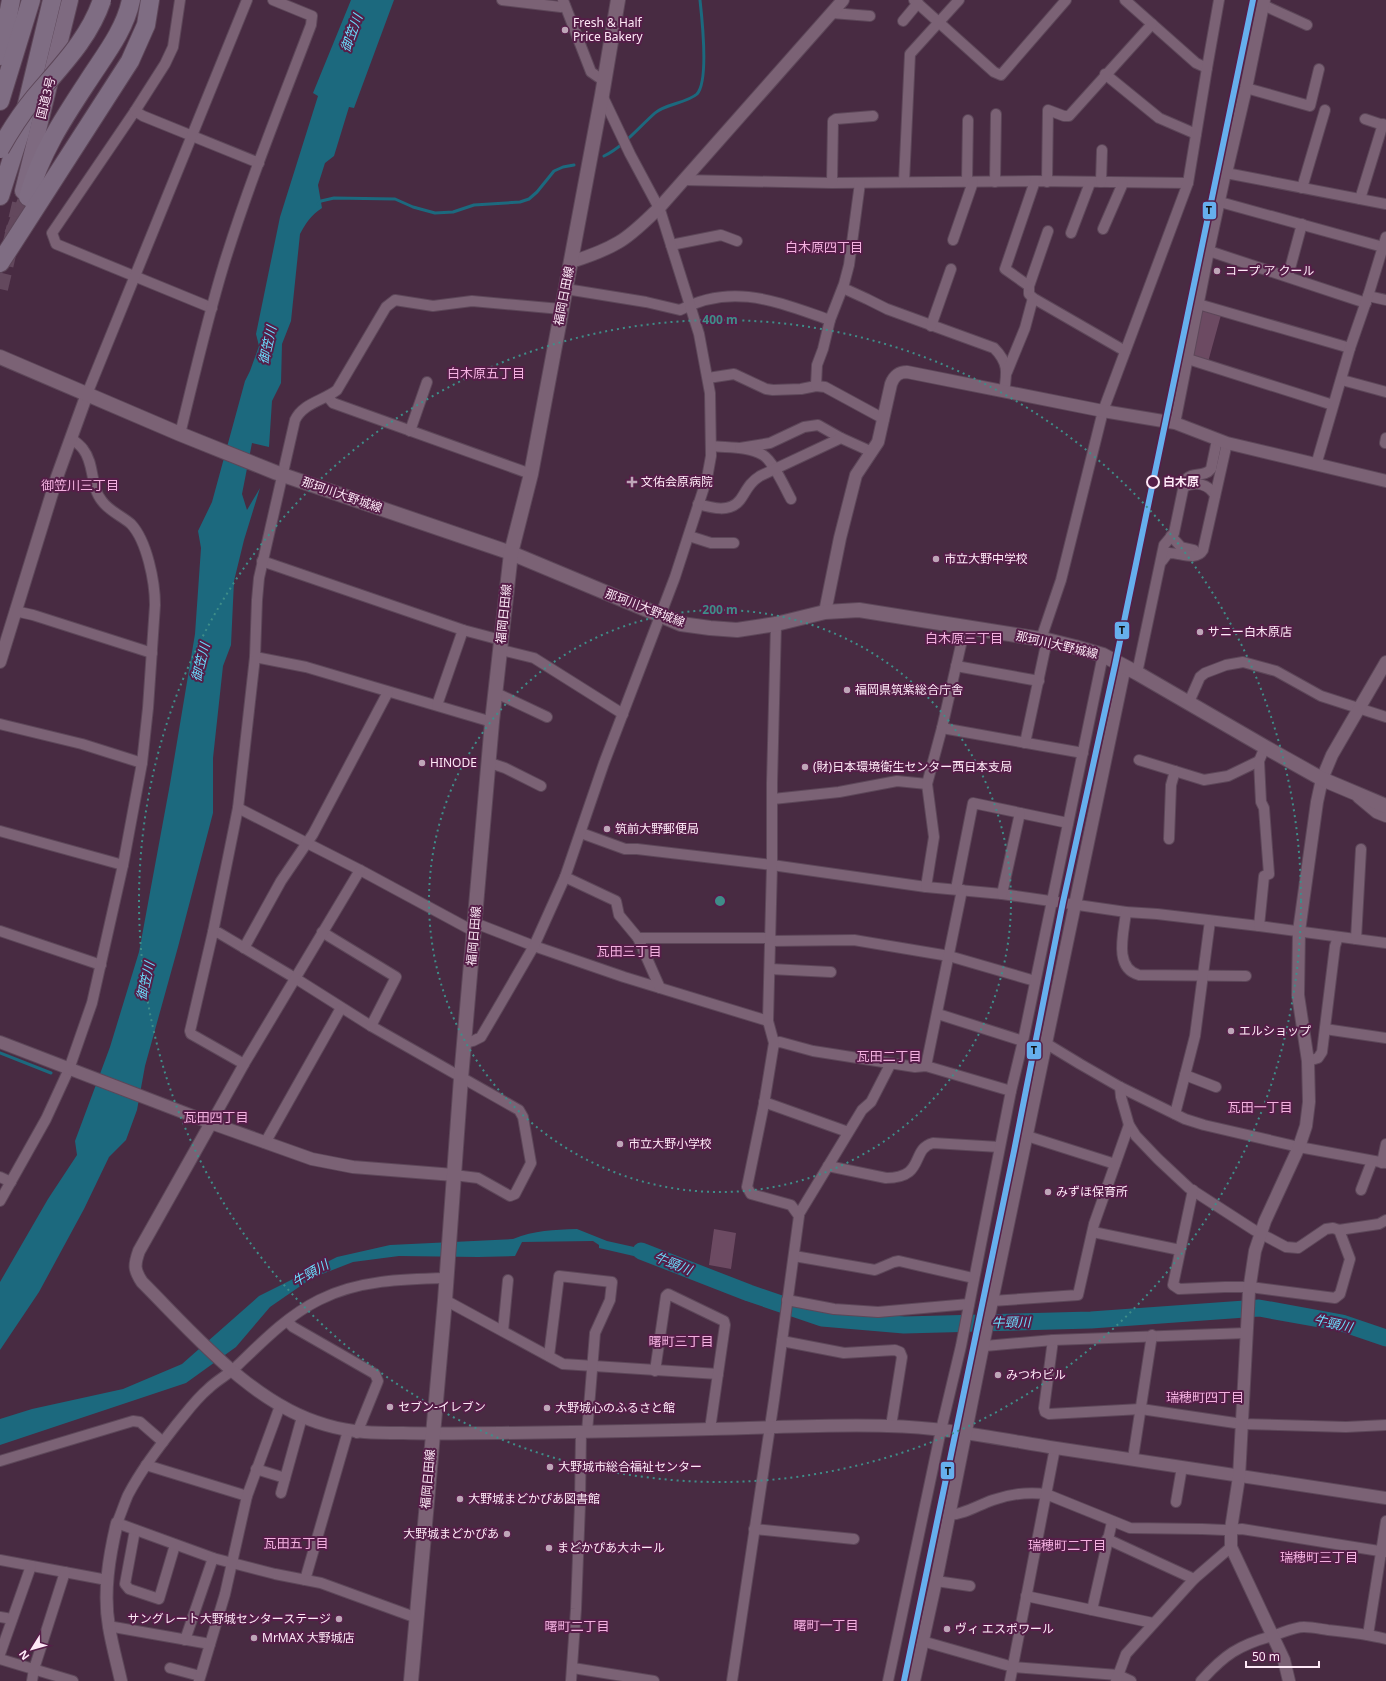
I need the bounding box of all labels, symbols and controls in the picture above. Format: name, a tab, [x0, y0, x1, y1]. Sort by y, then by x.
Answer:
water label: 御笠川	[336, 10, 367, 54]
place label: Fresh & Half Price Bakery	[573, 14, 644, 45]
marker: Fresh & Half Price Bakery	[560, 25, 570, 35]
street label: 国道3号	[32, 75, 59, 121]
line badge: T	[1202, 201, 1217, 220]
text: T	[1206, 202, 1213, 217]
district label: 白木原四丁目	[785, 238, 863, 256]
place label: コープ ア クール	[1225, 262, 1315, 279]
street label: 福岡日田線	[549, 265, 578, 327]
marker: コープ ア クール	[1212, 266, 1222, 276]
text: 400 m	[702, 311, 738, 328]
water label: 御笠川	[254, 322, 281, 366]
district label: 白木原五丁目	[447, 364, 525, 382]
street label: 那珂川大野城線	[300, 473, 385, 516]
place label: 文佑会原病院	[641, 473, 713, 490]
place label: 白木原	[1163, 473, 1199, 490]
marker: 白木原	[1146, 475, 1160, 489]
district label: 御笠川三丁目	[41, 476, 119, 494]
marker: 文佑会原病院	[626, 476, 638, 488]
place label: 市立大野中学校	[944, 550, 1028, 567]
marker: 市立大野中学校	[931, 554, 941, 564]
street label: 福岡日田線	[492, 583, 515, 645]
street label: 那珂川大野城線	[603, 585, 687, 631]
text: 200 m	[702, 601, 738, 618]
line badge: T	[1114, 621, 1130, 640]
text: T	[1119, 622, 1126, 637]
place label: サニー白木原店	[1208, 623, 1292, 640]
street label: 那珂川大野城線	[1014, 627, 1100, 662]
marker: サニー白木原店	[1195, 627, 1205, 637]
district label: 白木原三丁目	[925, 629, 1003, 647]
water label: 御笠川	[187, 639, 214, 683]
place label: 福岡県筑紫総合庁舎	[855, 681, 963, 698]
marker: 福岡県筑紫総合庁舎	[842, 685, 852, 695]
place label: HINODE	[430, 754, 477, 771]
marker: HINODE	[417, 758, 427, 768]
place label: (財)日本環境衛生センター西日本支局	[813, 758, 1012, 775]
marker: (財)日本環境衛生センター西日本支局	[800, 762, 810, 772]
place label: 筑前大野郵便局	[615, 820, 699, 837]
marker: 筑前大野郵便局	[602, 824, 612, 834]
centre of rings	[713, 894, 727, 908]
street label: 福岡日田線	[462, 905, 485, 967]
district label: 瓦田三丁目	[596, 942, 662, 960]
water label: 御笠川	[132, 958, 159, 1002]
place label: エルショップ	[1239, 1022, 1311, 1039]
marker: エルショップ	[1226, 1026, 1236, 1036]
line badge: T	[1026, 1041, 1042, 1060]
text: T	[1031, 1042, 1038, 1057]
district label: 瓦田二丁目	[856, 1047, 922, 1065]
district label: 瓦田一丁目	[1227, 1098, 1293, 1116]
district label: 瓦田四丁目	[183, 1108, 249, 1126]
place label: 市立大野小学校	[628, 1135, 712, 1152]
marker: 市立大野小学校	[615, 1139, 625, 1149]
place label: みずほ保育所	[1056, 1183, 1128, 1200]
marker: みずほ保育所	[1043, 1187, 1053, 1197]
water label: 牛頸川	[652, 1247, 696, 1279]
water label: 牛頸川	[289, 1254, 333, 1291]
water label: 牛頸川	[1312, 1310, 1356, 1337]
water label: 牛頸川	[991, 1313, 1033, 1331]
district label: 曙町三丁目	[648, 1332, 714, 1350]
place label: みつわビル	[1006, 1366, 1066, 1383]
marker: みつわビル	[993, 1370, 1003, 1380]
district label: 瑞穂町四丁目	[1166, 1388, 1244, 1406]
place label: セブン-イレブン	[398, 1398, 486, 1415]
place label: 大野城心のふるさと館	[555, 1399, 675, 1416]
marker: セブン-イレブン	[385, 1402, 395, 1412]
marker: 大野城心のふるさと館	[542, 1403, 552, 1413]
street label: 福岡日田線	[416, 1448, 439, 1510]
place label: 大野城市総合福祉センター	[558, 1458, 702, 1475]
line badge: T	[940, 1461, 955, 1480]
marker: 大野城市総合福祉センター	[545, 1462, 555, 1472]
text: T	[945, 1463, 952, 1478]
place label: 大野城まどかぴあ図書館	[468, 1490, 600, 1507]
marker: 大野城まどかぴあ図書館	[455, 1494, 465, 1504]
place label: 大野城まどかぴあ	[403, 1525, 499, 1542]
marker: 大野城まどかぴあ	[502, 1529, 512, 1539]
district label: 瓦田五丁目	[263, 1534, 329, 1552]
district label: 瑞穂町二丁目	[1028, 1536, 1106, 1554]
place label: まどかぴあ大ホール	[557, 1539, 665, 1556]
marker: まどかぴあ大ホール	[544, 1543, 554, 1553]
district label: 瑞穂町三丁目	[1280, 1548, 1358, 1566]
place label: サングレート大野城センターステージ	[128, 1610, 331, 1627]
marker: サングレート大野城センターステージ	[334, 1614, 344, 1624]
district label: 曙町一丁目	[793, 1616, 859, 1634]
district label: 曙町二丁目	[544, 1617, 610, 1635]
place label: ヴィ エスポワール	[955, 1620, 1054, 1637]
marker: ヴィ エスポワール	[942, 1624, 952, 1634]
north arrow	[12, 1629, 52, 1669]
place label: MrMAX 大野城店	[262, 1629, 355, 1646]
marker: MrMAX 大野城店	[249, 1633, 259, 1643]
scale bar	[1246, 1643, 1319, 1669]
text: N	[15, 1647, 32, 1663]
text: 50 m	[1252, 1648, 1280, 1665]

